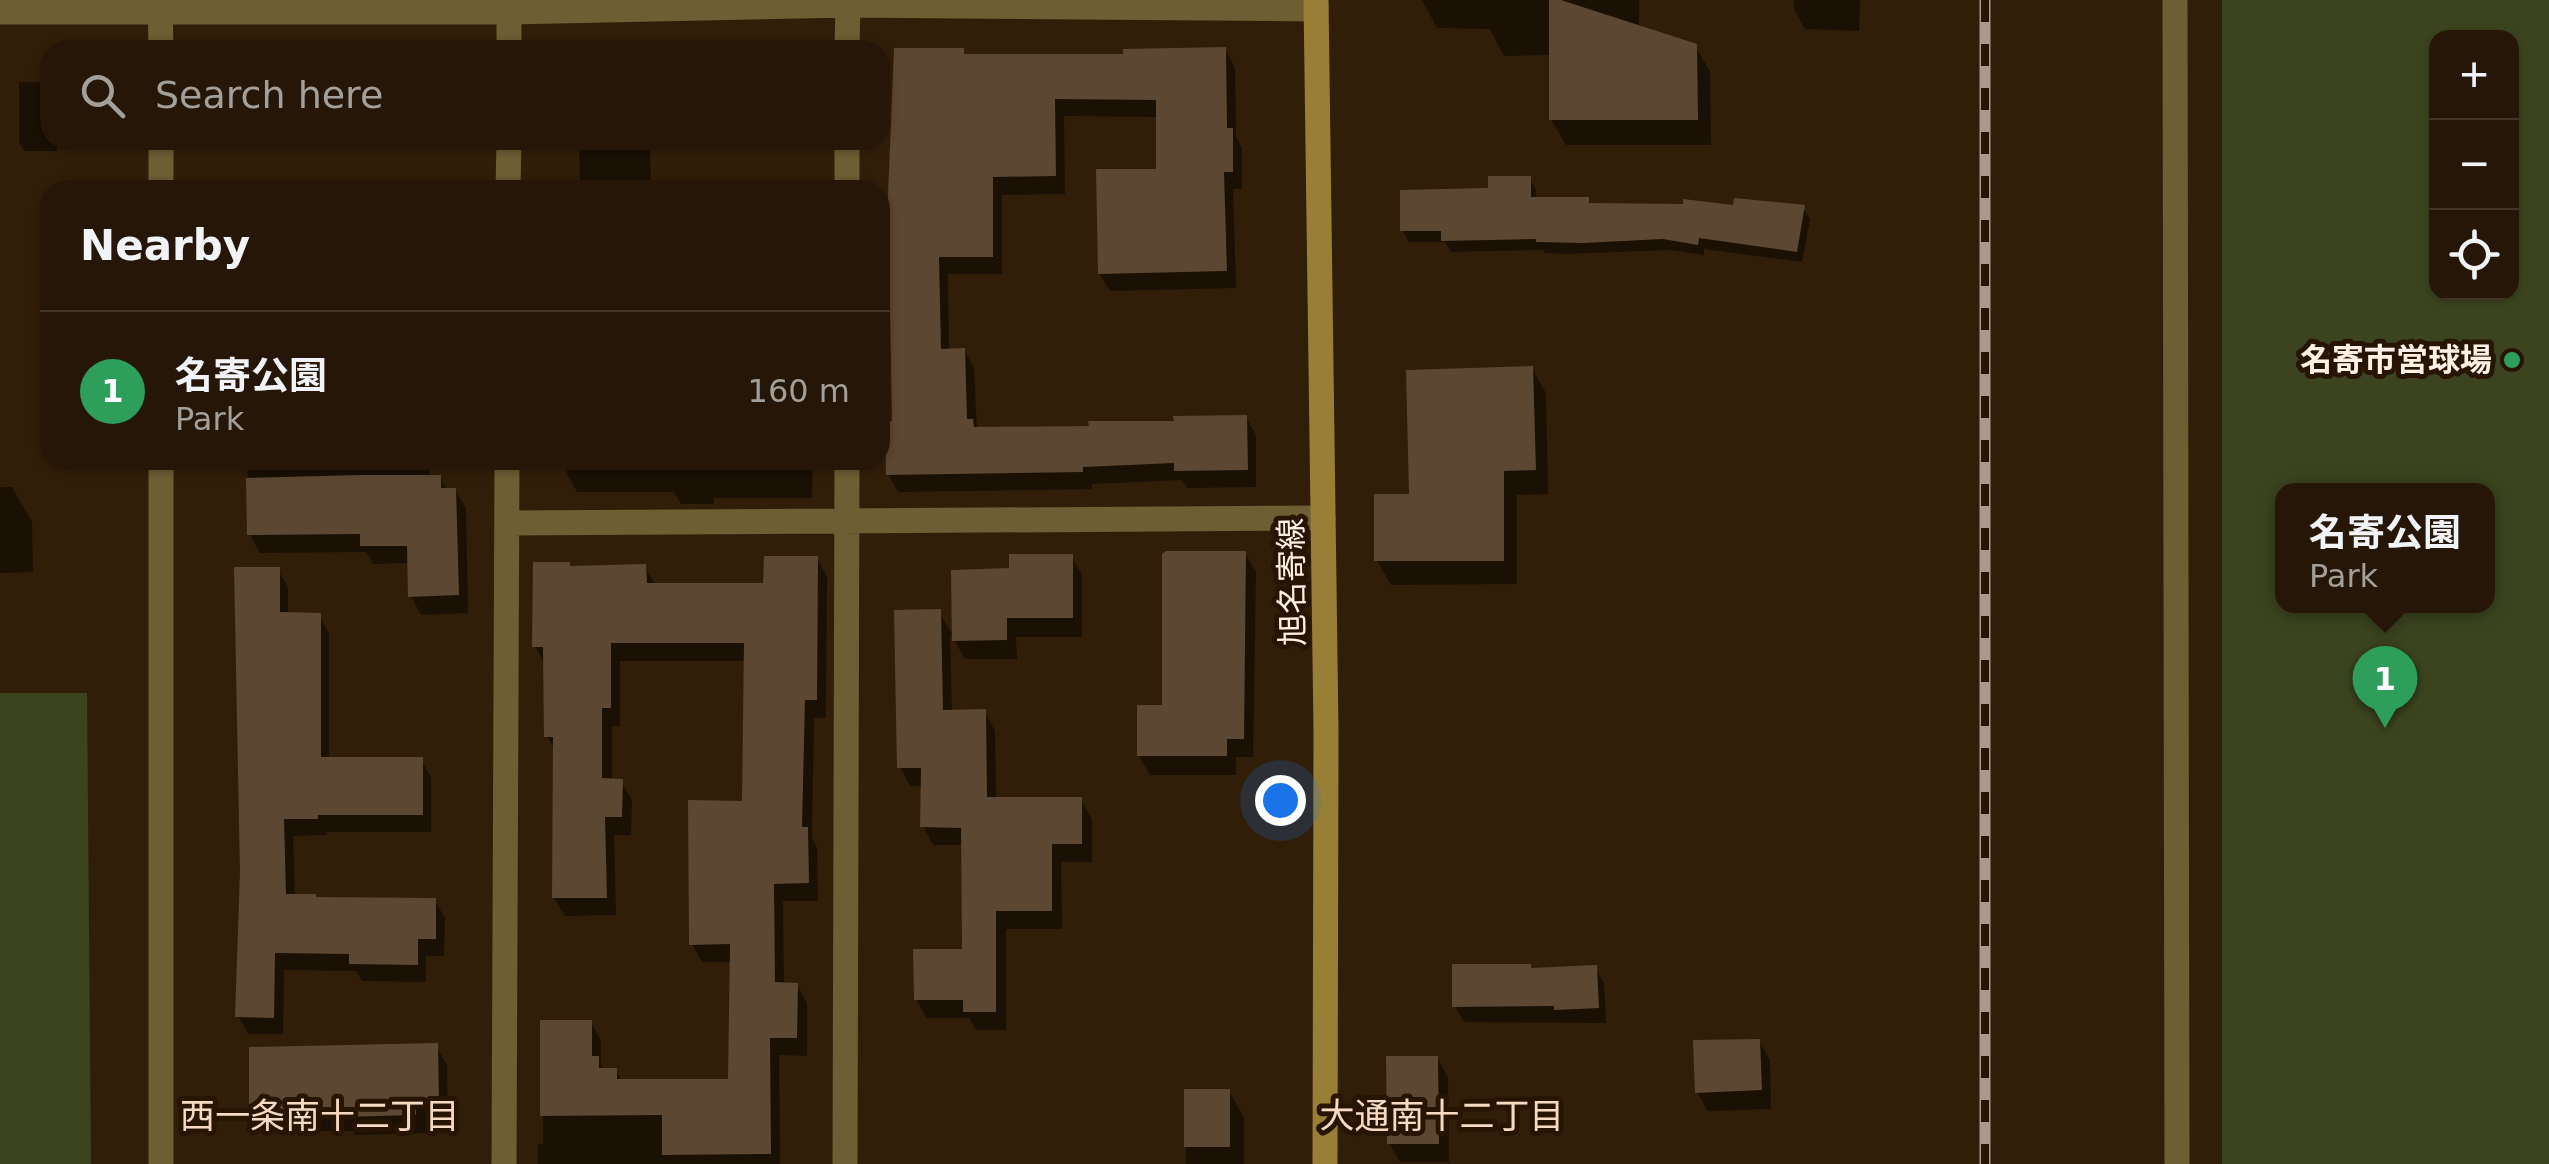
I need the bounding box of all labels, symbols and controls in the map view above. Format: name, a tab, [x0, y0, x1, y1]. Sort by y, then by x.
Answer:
map controls	[2429, 30, 2519, 300]
button: +	[2429, 30, 2519, 120]
search box	[40, 40, 890, 150]
icon: search	[75, 68, 130, 123]
text: Search here	[155, 73, 383, 117]
button: −	[2429, 120, 2519, 210]
button: locate	[2429, 210, 2519, 300]
text: Nearby	[80, 221, 250, 270]
place label: 名寄市営球場	[2300, 341, 2492, 379]
marker: 名寄市営球場	[2501, 349, 2523, 371]
text: 名寄公園	[175, 354, 327, 398]
text: 1	[101, 372, 124, 410]
text: 160 m	[748, 372, 850, 410]
text: Park	[175, 400, 244, 438]
popup	[2275, 483, 2495, 613]
text: 名寄公園	[2309, 511, 2461, 555]
street label: 旭名寄線	[1272, 518, 1312, 646]
text: Park	[2309, 557, 2378, 595]
pin: 1	[2352, 646, 2418, 728]
your location	[1255, 775, 1306, 826]
district label: 西一条南十二丁目	[180, 1096, 460, 1136]
district label: 大通南十二丁目	[1319, 1096, 1565, 1136]

